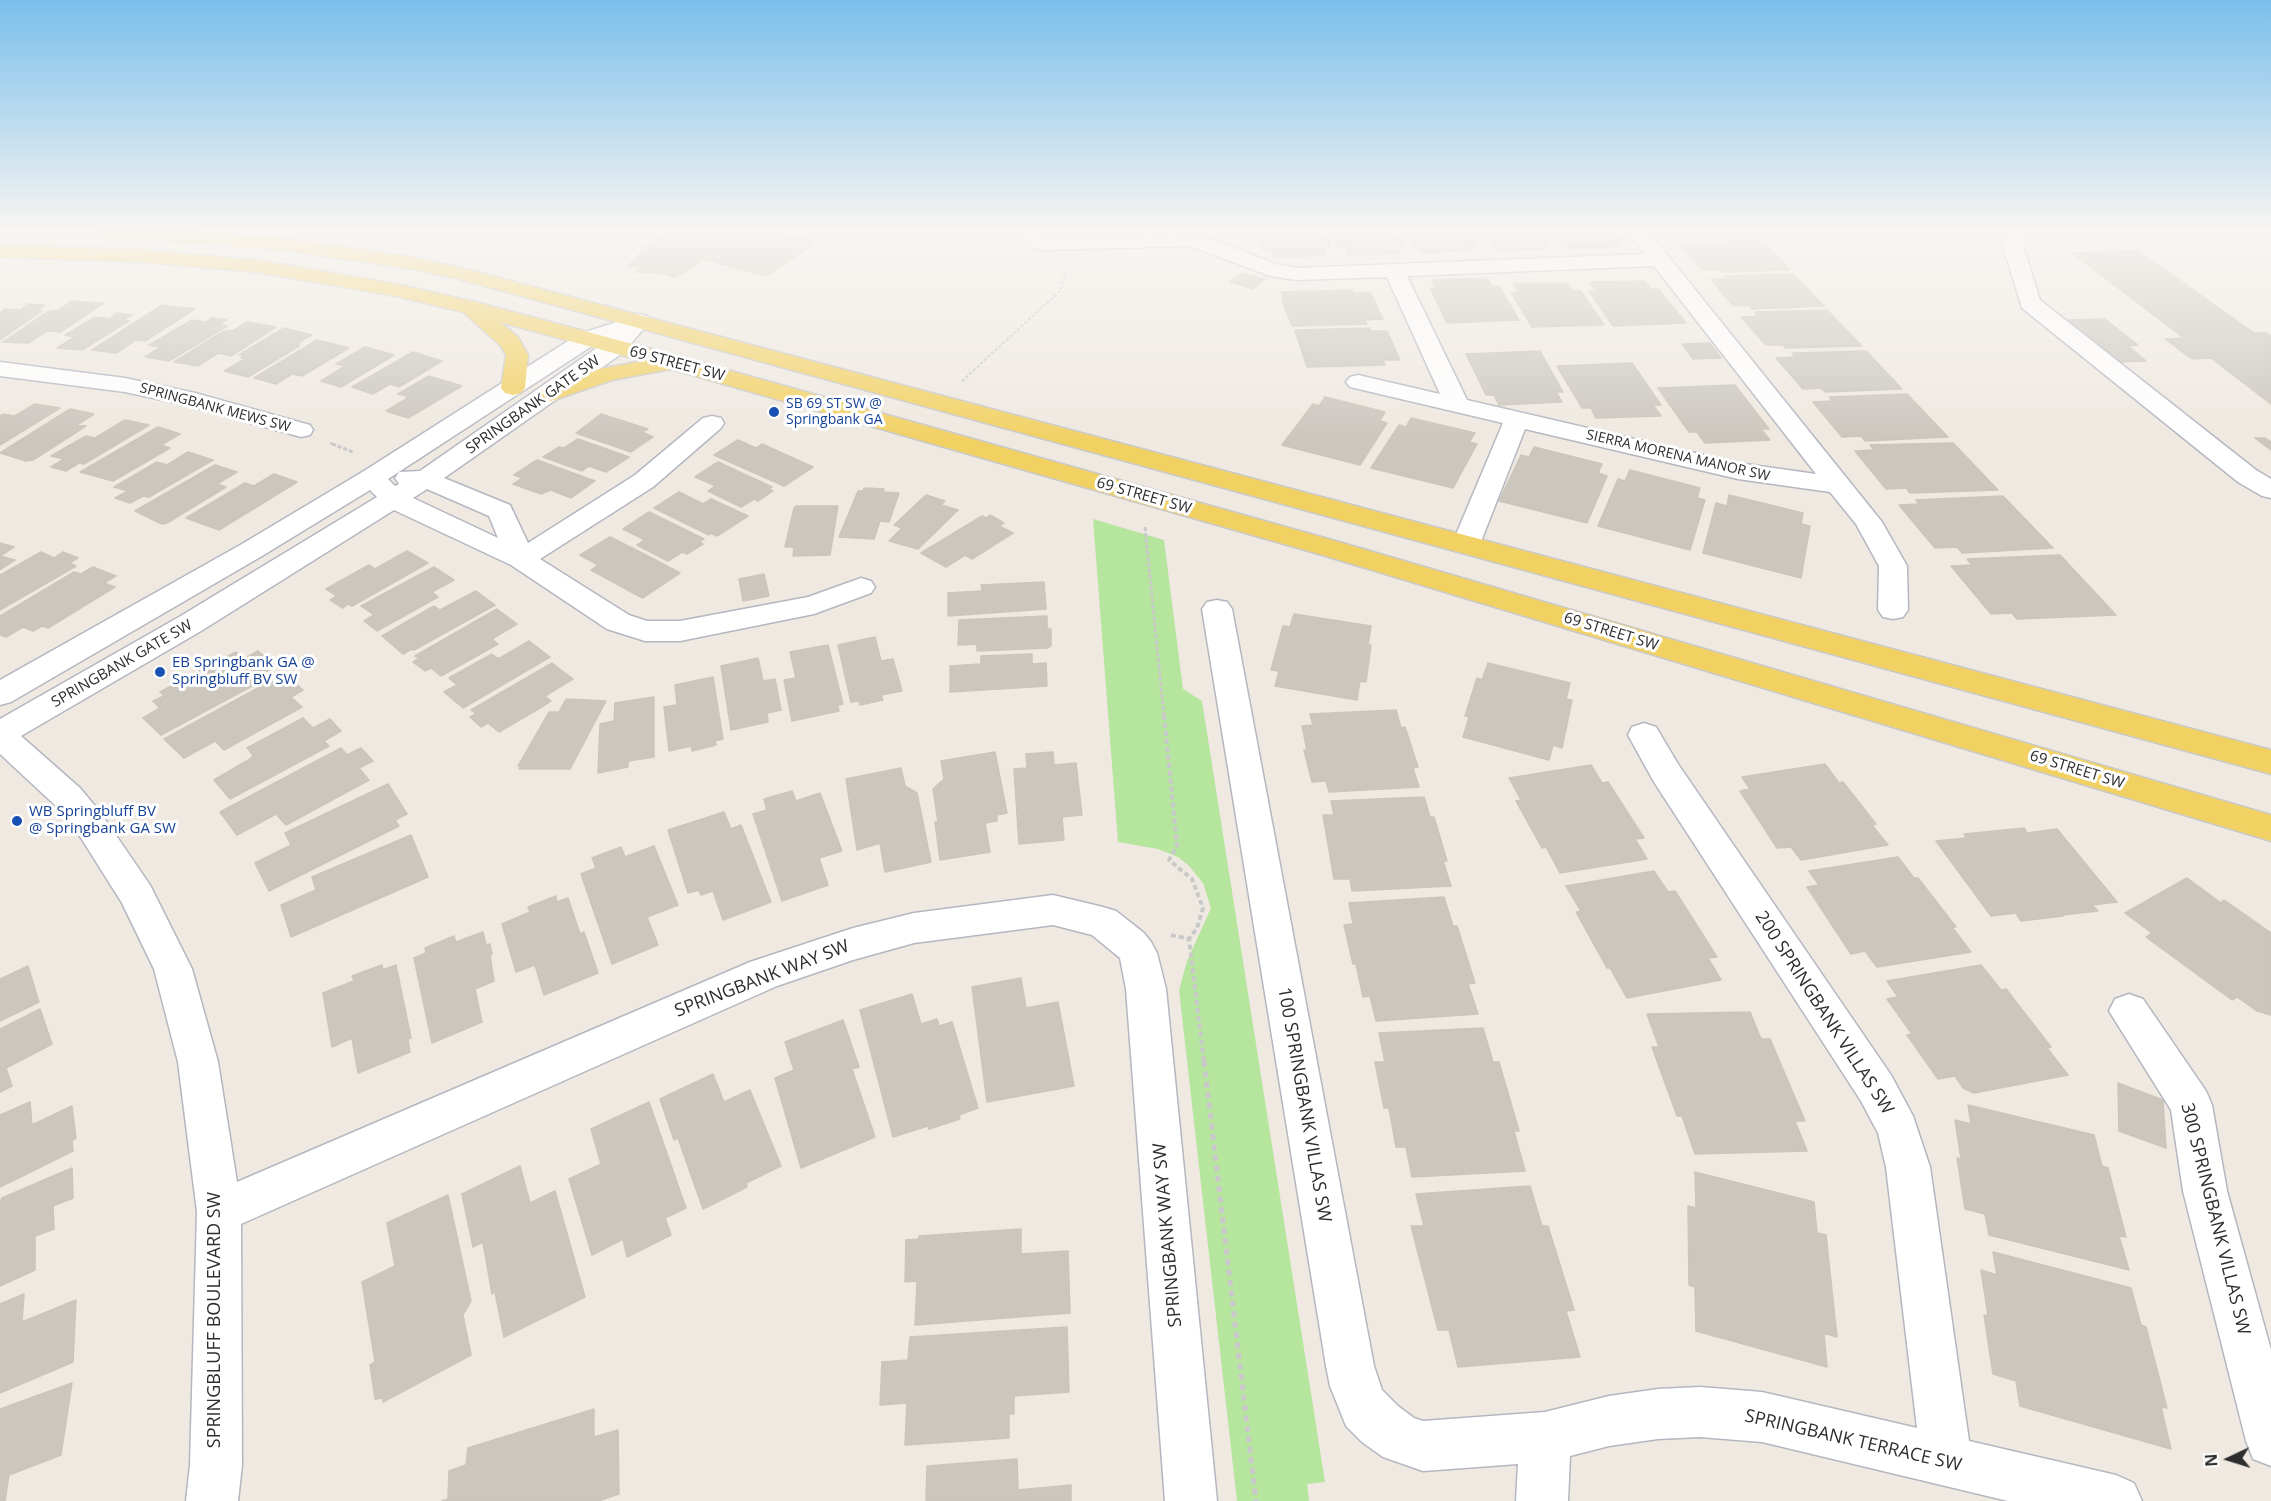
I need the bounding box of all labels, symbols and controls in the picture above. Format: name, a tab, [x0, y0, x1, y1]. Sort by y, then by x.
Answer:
street label: 69 STREET SW	[627, 343, 727, 385]
street label: SPRINGBANK GATE SW	[463, 352, 603, 458]
street label: SPRINGBANK MEWS SW	[138, 380, 292, 436]
place label: SB 69 ST SW @ Springbank GA	[786, 396, 883, 428]
marker: SB 69 ST SW @ Springbank GA	[767, 405, 781, 419]
street label: SIERRA MORENA MANOR SW	[1585, 427, 1771, 485]
street label: 69 STREET SW	[1095, 474, 1193, 518]
street label: 69 STREET SW	[1562, 609, 1660, 655]
street label: SPRINGBANK GATE SW	[48, 616, 196, 712]
place label: EB Springbank GA @ Springbluff BV SW	[172, 654, 315, 689]
marker: EB Springbank GA @ Springbluff BV SW	[153, 665, 167, 679]
street label: 69 STREET SW	[2028, 747, 2126, 793]
place label: WB Springbluff BV @ Springbank GA SW	[29, 803, 176, 838]
marker: WB Springbluff BV @ Springbank GA SW	[10, 814, 24, 828]
street label: 200 SPRINGBANK VILLAS SW	[1750, 907, 1898, 1119]
street label: SPRINGBANK WAY SW	[672, 936, 852, 1022]
street label: 100 SPRINGBANK VILLAS SW	[1273, 986, 1335, 1224]
street label: 300 SPRINGBANK VILLAS SW	[2176, 1101, 2254, 1337]
street label: SPRINGBANK WAY SW	[1149, 1142, 1187, 1328]
street label: SPRINGBLUFF BOULEVARD SW	[204, 1192, 226, 1448]
street label: SPRINGBANK TERRACE SW	[1743, 1406, 1963, 1476]
north arrow	[2199, 1429, 2259, 1489]
text: N	[2200, 1453, 2222, 1468]

